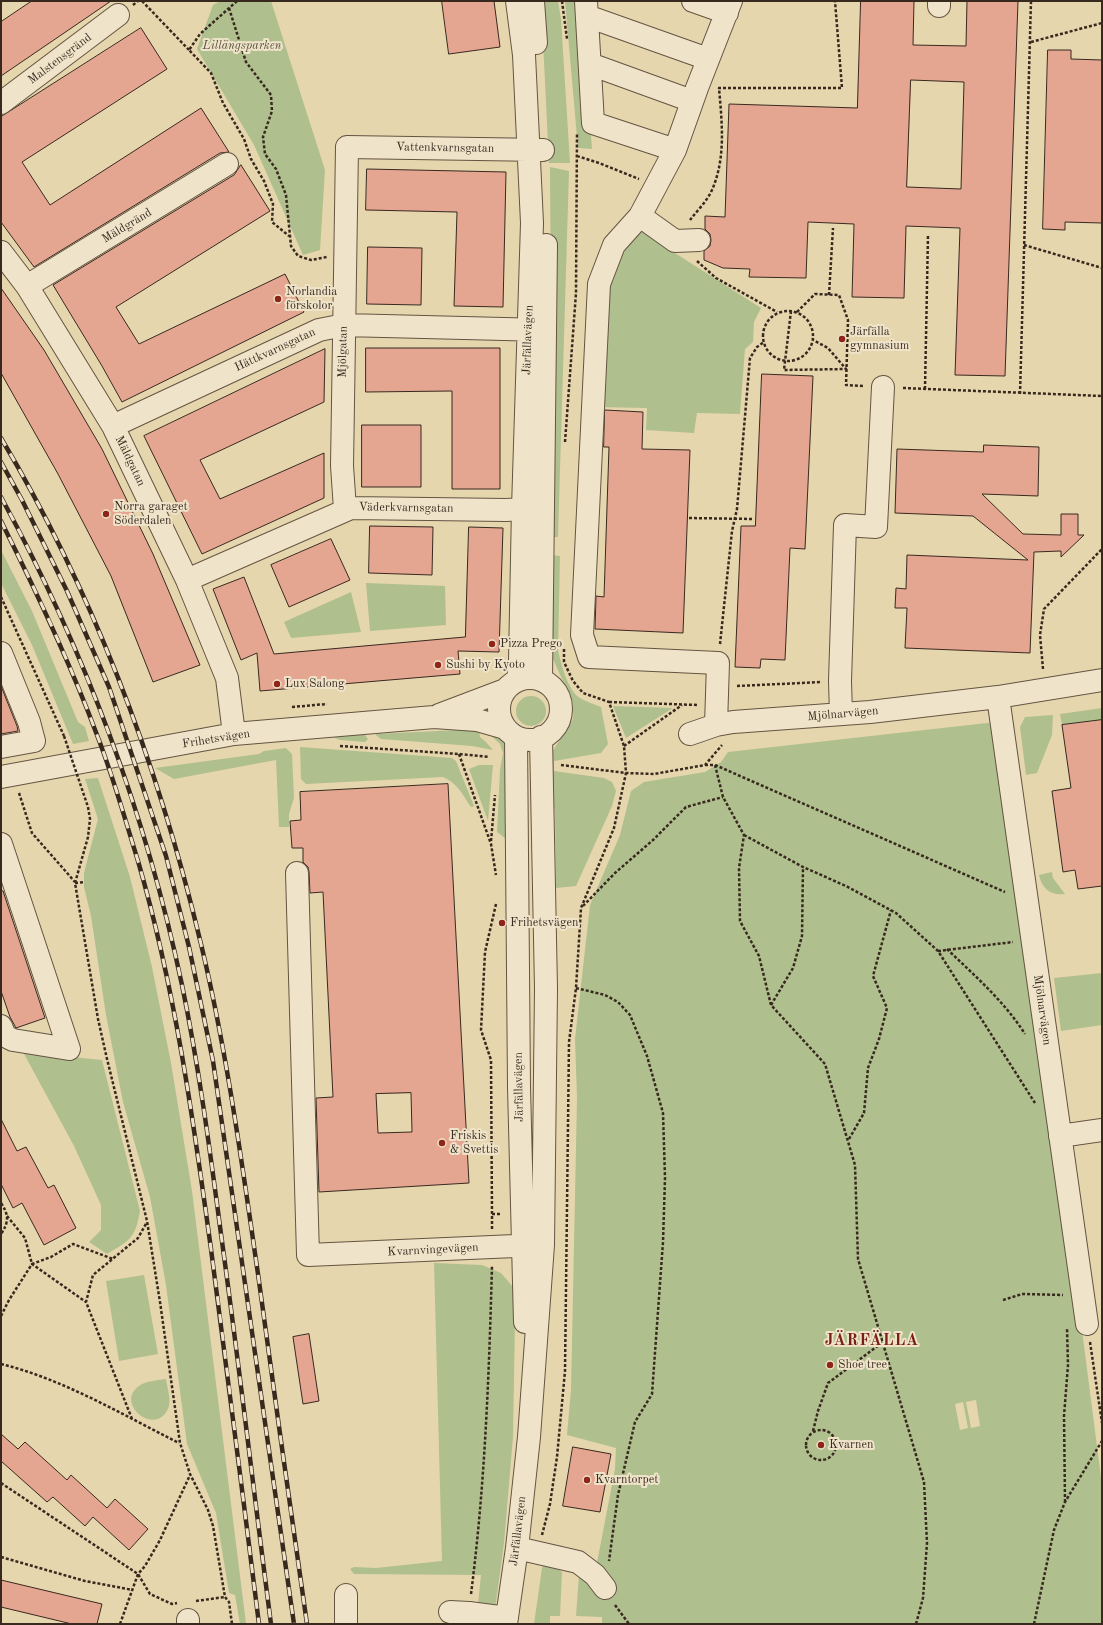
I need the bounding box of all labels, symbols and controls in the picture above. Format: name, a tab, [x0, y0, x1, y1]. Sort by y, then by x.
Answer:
street label: Malstensgränd	[25, 30, 95, 88]
park label: Lillängsparken	[203, 39, 281, 53]
street label: Vattenkvarnsgatan	[396, 140, 494, 156]
street label: Mäldgränd	[99, 206, 155, 246]
place label: Norlandia förskolor	[286, 285, 337, 313]
marker: Norlandia förskolor	[273, 294, 283, 304]
street label: Järfällavägen	[520, 305, 536, 375]
street label: Hättkvarnsgatan	[232, 325, 318, 375]
place label: Järfälla gymnasium	[850, 325, 909, 353]
street label: Mjölgatan	[335, 326, 351, 378]
marker: Järfälla gymnasium	[837, 334, 847, 344]
street label: Mäldgatan	[112, 433, 148, 489]
place label: Norra garaget Söderdalen	[114, 500, 188, 528]
street label: Väderkvarnsgatan	[358, 500, 454, 516]
marker: Norra garaget Söderdalen	[101, 509, 111, 519]
place label: Pizza Prego	[500, 637, 562, 651]
marker: Pizza Prego	[487, 639, 497, 649]
place label: Sushi by Kyoto	[446, 658, 525, 672]
marker: Sushi by Kyoto	[433, 660, 443, 670]
place label: Lux Salong	[285, 677, 345, 691]
marker: Lux Salong	[272, 679, 282, 689]
street label: Mjölnarvägen	[807, 704, 879, 724]
street label: Frihetsvägen	[181, 727, 251, 751]
place label: Frihetsvägen	[510, 916, 578, 930]
marker: Frihetsvägen	[497, 918, 507, 928]
street label: Mjölnarvägen	[1030, 974, 1054, 1046]
street label: Järfällavägen	[511, 1052, 527, 1122]
place label: Friskis & Svettis	[450, 1129, 498, 1157]
marker: Friskis & Svettis	[437, 1138, 447, 1148]
street label: Kvarnvingevägen	[387, 1240, 479, 1260]
district label: JÄRFÄLLA	[825, 1331, 919, 1351]
place label: Shoe tree	[838, 1358, 887, 1372]
marker: Shoe tree	[825, 1360, 835, 1370]
place label: Kvarnen	[829, 1438, 873, 1452]
marker: Kvarnen	[816, 1440, 826, 1450]
place label: Kvarntorpet	[595, 1473, 658, 1487]
marker: Kvarntorpet	[582, 1475, 592, 1485]
street label: Järfällavägen	[507, 1495, 529, 1567]

